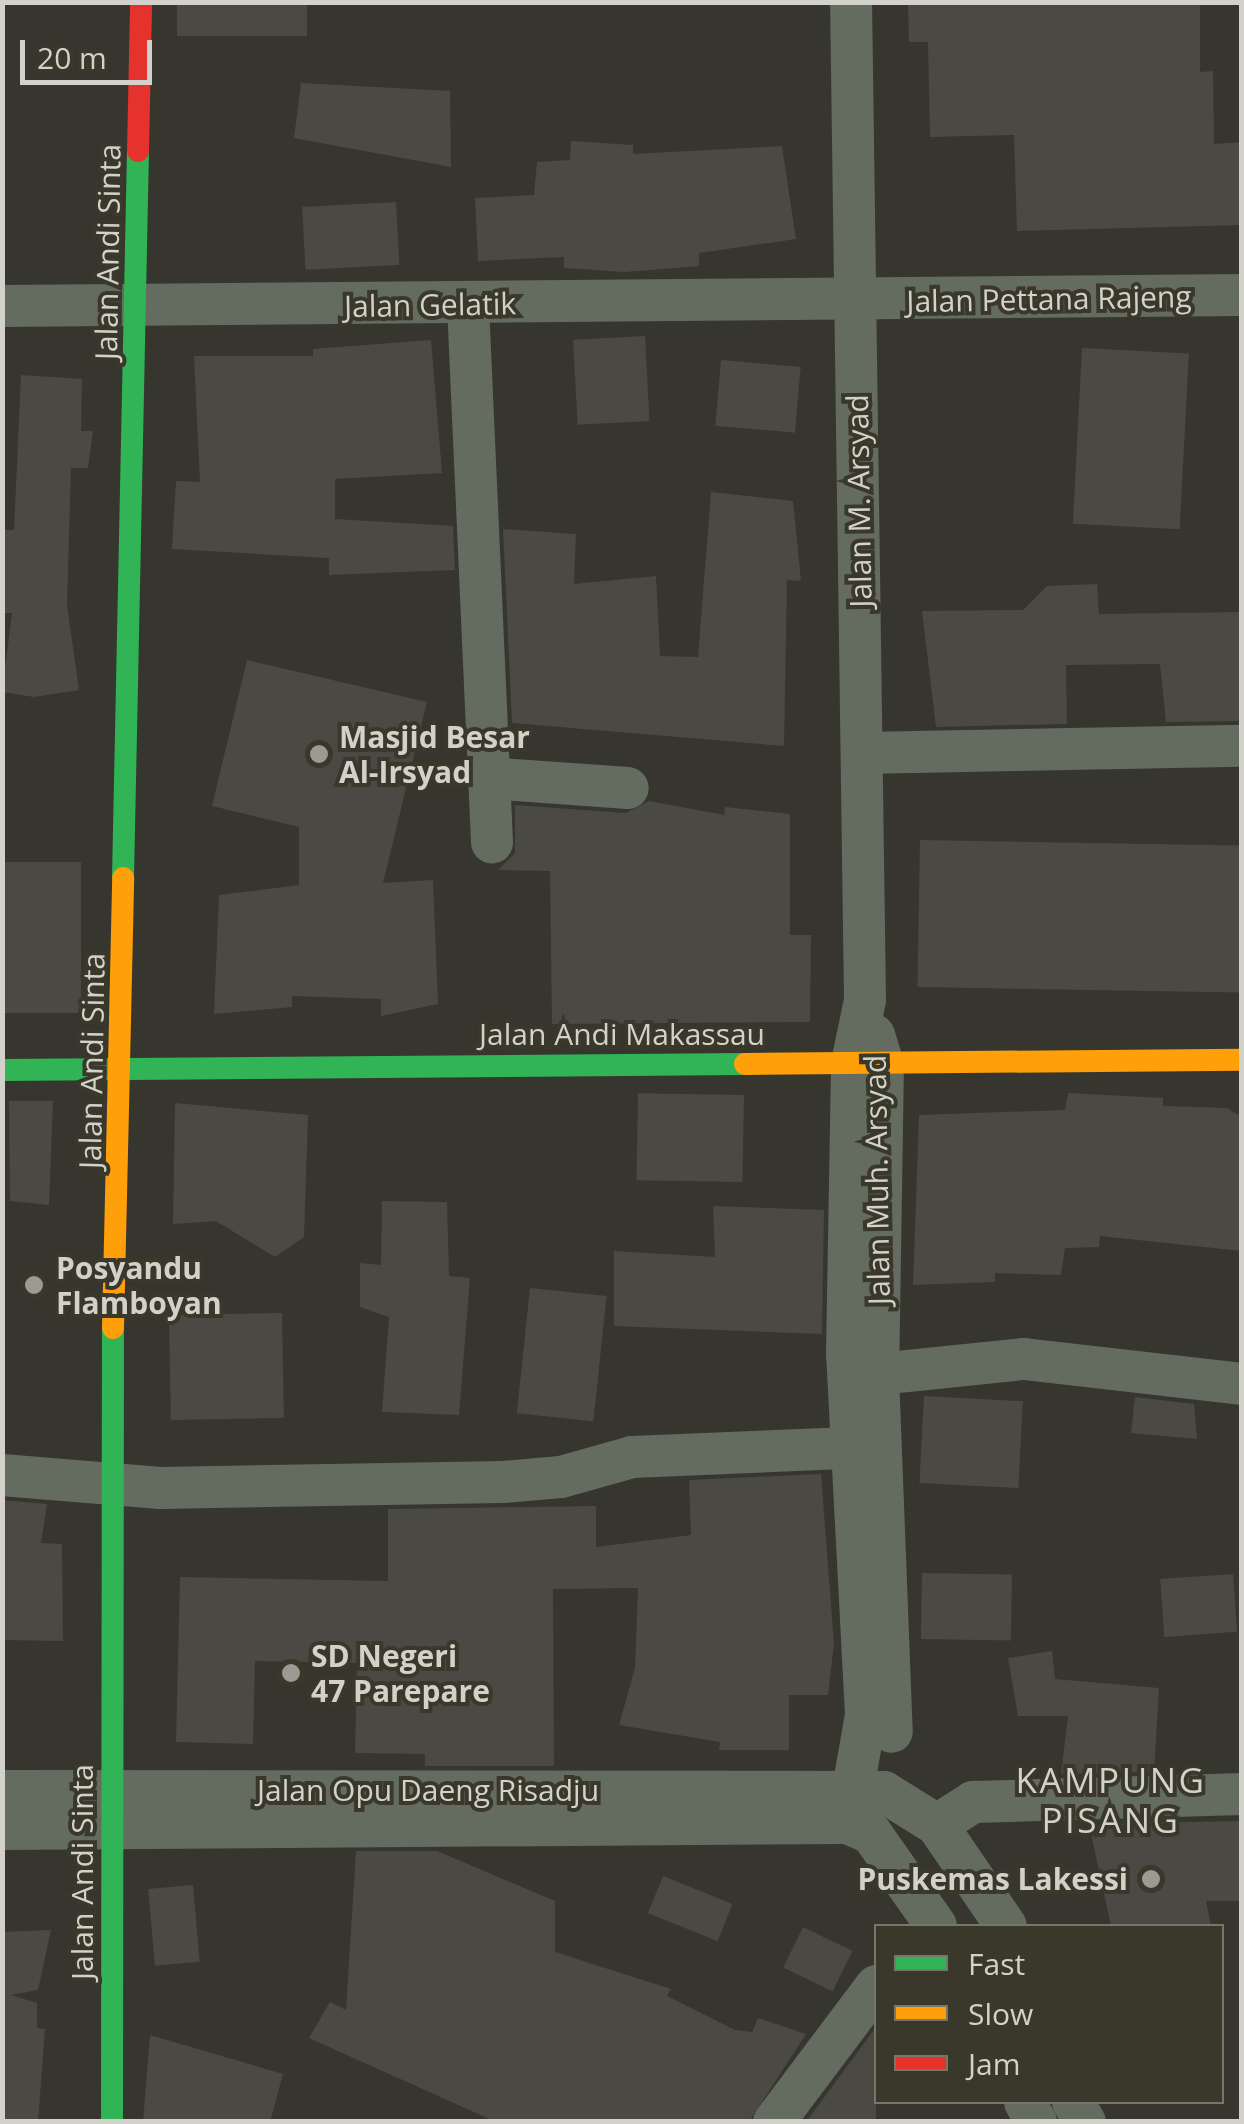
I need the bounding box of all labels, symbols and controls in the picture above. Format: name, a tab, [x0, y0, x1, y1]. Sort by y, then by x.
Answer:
scale bar	[25, 20, 158, 82]
text: 20 m	[37, 37, 107, 78]
street label: Jalan Andi Sinta	[88, 144, 128, 360]
street label: Jalan Pettana Rajeng	[906, 279, 1192, 319]
street label: Jalan Gelatik	[344, 286, 516, 324]
street label: Jalan M. Arsyad	[839, 394, 879, 608]
place label: Masjid Besar Al-Irsyad	[339, 719, 530, 790]
marker: Masjid Besar Al-Irsyad	[308, 743, 330, 765]
street label: Jalan Andi Sinta	[72, 953, 112, 1169]
street label: Jalan Andi Makassau	[479, 1016, 765, 1052]
street label: Jalan Muh. Arsyad	[857, 1055, 897, 1305]
place label: Posyandu Flamboyan	[56, 1250, 222, 1320]
marker: Posyandu Flamboyan	[21, 1272, 47, 1298]
place label: SD Negeri 47 Parepare	[311, 1638, 490, 1708]
marker: SD Negeri 47 Parepare	[280, 1662, 302, 1684]
district label: KAMPUNG PISANG	[1016, 1759, 1206, 1841]
street label: Jalan Andi Sinta	[64, 1764, 100, 1980]
street label: Jalan Opu Daeng Risadju	[257, 1772, 599, 1808]
place label: Puskemas Lakessi	[858, 1861, 1128, 1897]
marker: Puskemas Lakessi	[1138, 1866, 1164, 1892]
legend	[874, 1924, 1224, 2104]
text: Fast	[968, 1943, 1025, 1984]
text: Slow	[968, 1993, 1033, 2034]
text: Jam	[968, 2043, 1021, 2084]

